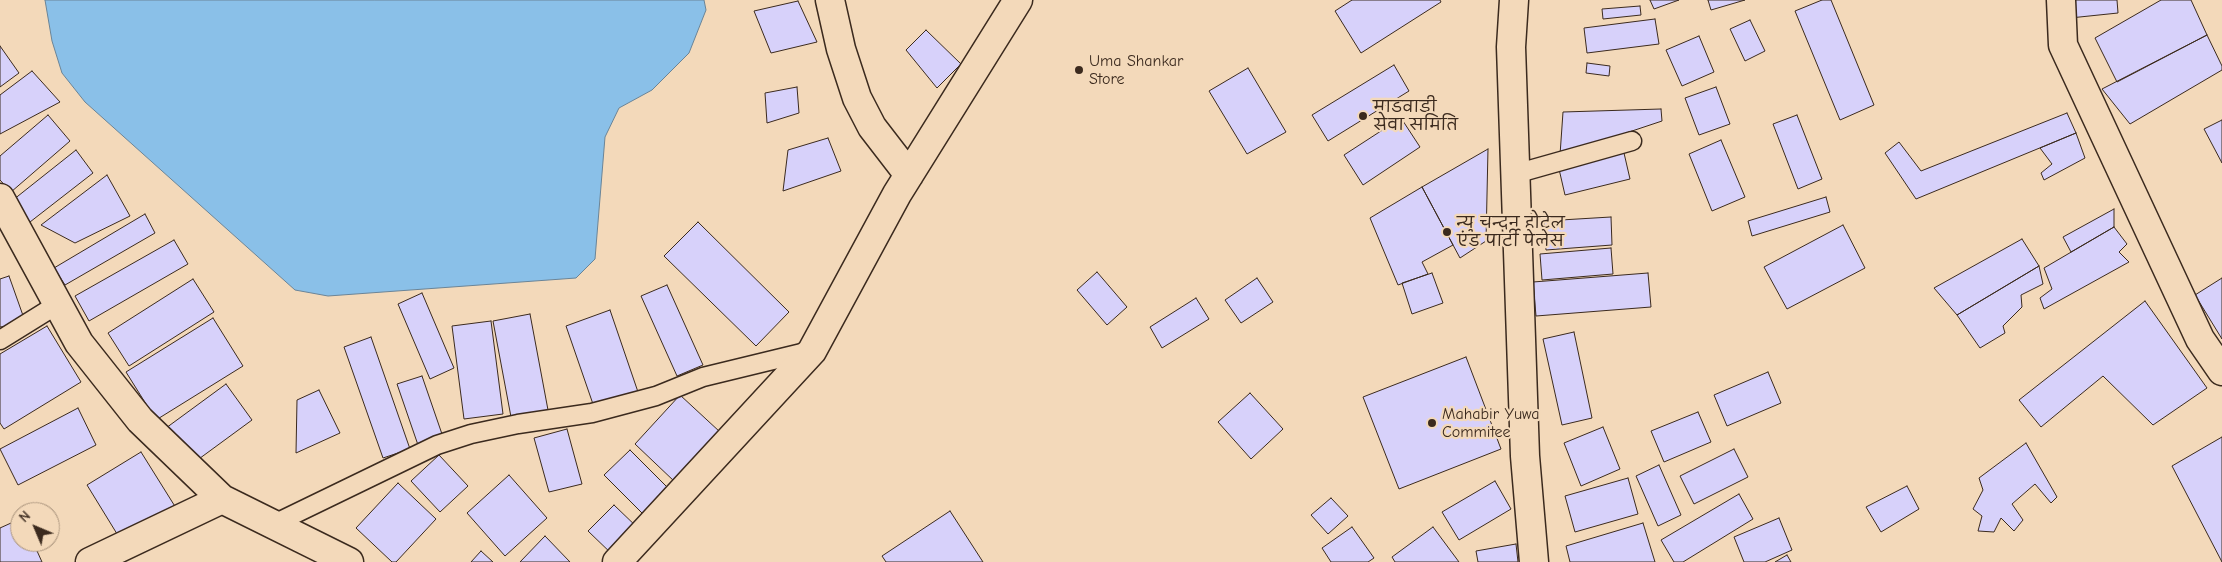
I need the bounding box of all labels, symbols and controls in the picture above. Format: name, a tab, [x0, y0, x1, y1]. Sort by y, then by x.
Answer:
place label: Uma Shankar Store	[1089, 51, 1183, 89]
marker: Uma Shankar Store	[1073, 64, 1085, 76]
place label: माडवाडी सेवा समिति	[1373, 97, 1458, 135]
marker: माडवाडी सेवा समिति	[1357, 110, 1369, 122]
place label: न्यु चन्दन होटेल एंड पार्टी पेलेस	[1457, 213, 1565, 251]
marker: न्यु चन्दन होटेल एंड पार्टी पेलेस	[1441, 226, 1453, 238]
place label: Mahabir Yuwa Commitee	[1442, 404, 1540, 442]
marker: Mahabir Yuwa Commitee	[1426, 417, 1438, 429]
north arrow	[10, 502, 60, 552]
text: N	[15, 508, 34, 526]

